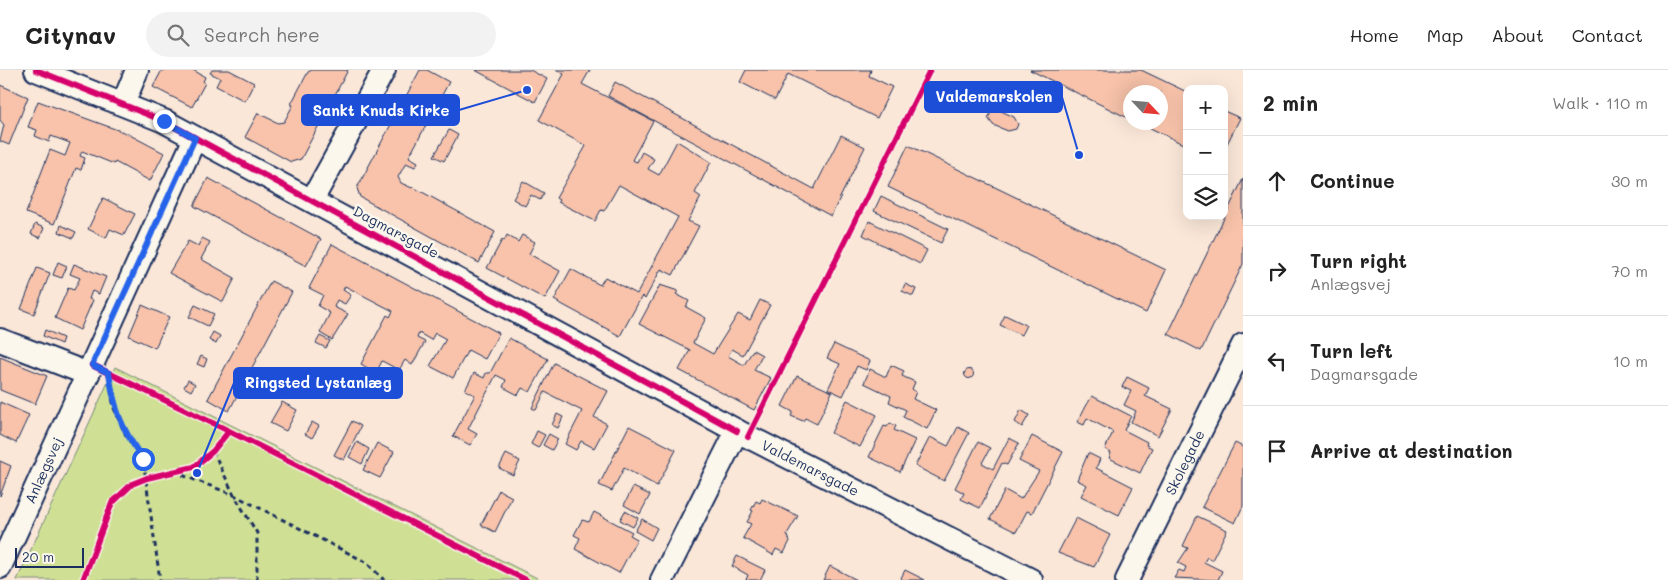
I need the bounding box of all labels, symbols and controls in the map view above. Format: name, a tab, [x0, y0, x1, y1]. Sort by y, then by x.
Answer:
search box	[146, 12, 496, 57]
text: Citynav	[25, 19, 116, 50]
icon: search	[164, 21, 192, 49]
text: Search here	[204, 22, 320, 47]
text: Home	[1350, 23, 1399, 47]
text: Map	[1427, 23, 1463, 47]
text: About	[1491, 23, 1544, 47]
text: Contact	[1572, 23, 1643, 47]
callout: Valdemarskolen	[925, 82, 1062, 112]
north arrow	[1123, 85, 1168, 130]
map controls	[1183, 85, 1228, 220]
button: +	[1183, 85, 1228, 130]
text: Valdemarskolen	[936, 86, 1052, 106]
text: 2 min	[1263, 89, 1318, 116]
text: Walk · 110 m	[1552, 92, 1648, 113]
callout: Sankt Knuds Kirke	[302, 95, 459, 125]
text: Sankt Knuds Kirke	[313, 100, 449, 120]
route end	[153, 110, 176, 133]
button: −	[1183, 130, 1228, 175]
icon: ahead	[1263, 167, 1291, 195]
text: Continue	[1310, 168, 1395, 193]
text: 30 m	[1611, 170, 1648, 191]
button: layers	[1183, 175, 1228, 220]
street label: Dagmarsgade	[350, 201, 442, 262]
text: Turn right	[1310, 248, 1407, 273]
icon: right	[1263, 257, 1291, 285]
text: 70 m	[1611, 260, 1648, 281]
text: Anlægsvej	[1310, 273, 1391, 294]
text: Turn left	[1310, 338, 1393, 363]
icon: left	[1263, 347, 1291, 375]
text: 10 m	[1613, 350, 1648, 371]
text: Dagmarsgade	[1310, 363, 1418, 384]
callout: Ringsted Lystanlæg	[234, 368, 402, 398]
text: Ringsted Lystanlæg	[244, 372, 392, 392]
street label: Skolegade	[1160, 427, 1209, 498]
street label: Anlægsvej	[20, 434, 67, 506]
street label: Valdemarsgade	[759, 435, 863, 500]
icon: arrive	[1263, 437, 1291, 465]
text: Arrive at destination	[1310, 438, 1513, 463]
route start	[132, 448, 155, 471]
scale bar	[15, 545, 84, 568]
text: 20 m	[22, 547, 54, 566]

